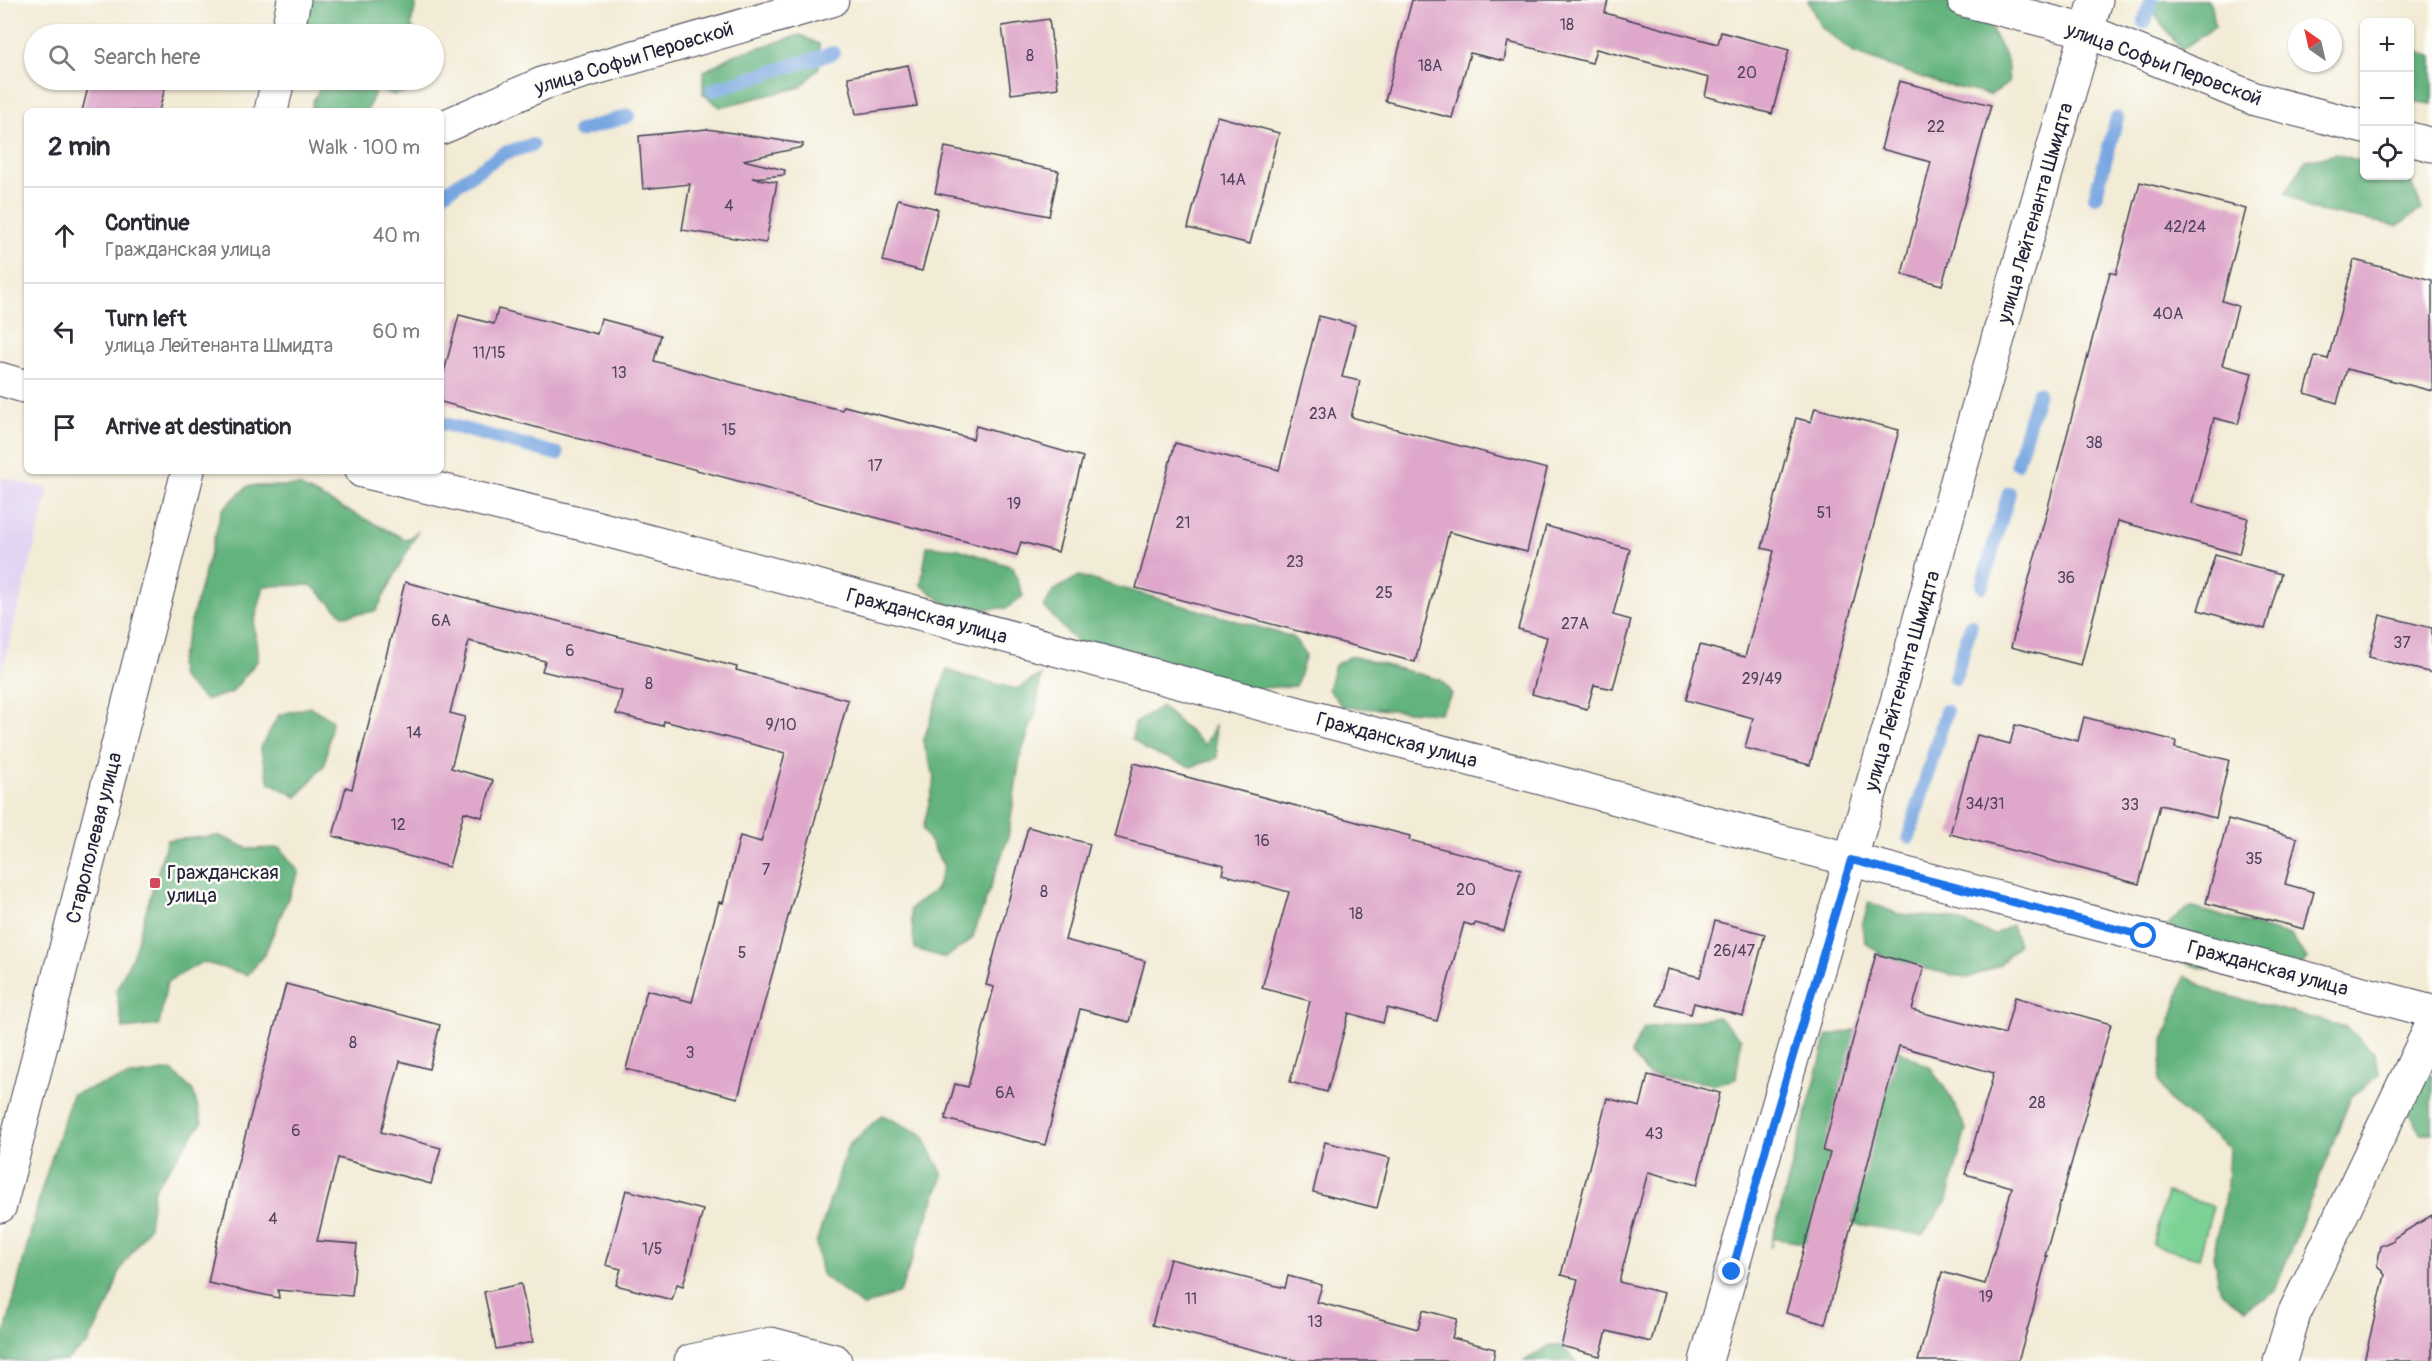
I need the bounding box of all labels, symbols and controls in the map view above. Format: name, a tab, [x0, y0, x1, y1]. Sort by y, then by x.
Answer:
house number: 18	[1560, 15, 1574, 35]
street label: улица Софьи Перовской	[531, 16, 736, 100]
street label: улица Софьи Перовской	[2062, 17, 2265, 111]
north arrow	[2288, 18, 2342, 72]
map controls	[2360, 18, 2414, 180]
button: +	[2360, 18, 2414, 72]
search box	[24, 24, 444, 90]
icon: search	[45, 41, 78, 74]
text: Search here	[93, 43, 200, 71]
house number: 8	[1026, 46, 1034, 66]
house number: 18А	[1418, 56, 1442, 76]
house number: 20	[1737, 63, 1757, 83]
button: −	[2360, 72, 2414, 126]
street label: улица Лейтенанта Шмидта	[1991, 100, 2078, 327]
house number: 22	[1927, 117, 1945, 137]
button: locate	[2360, 126, 2414, 180]
text: 2 min	[48, 131, 110, 163]
text: Walk · 100 m	[308, 135, 420, 160]
house number: 14А	[1220, 170, 1246, 190]
house number: 4	[724, 196, 734, 216]
text: Continue	[105, 209, 189, 237]
house number: 42/24	[2164, 217, 2206, 237]
icon: ahead	[48, 219, 81, 252]
text: 40 m	[373, 223, 420, 248]
text: Гражданская улица	[105, 237, 271, 262]
house number: 40А	[2153, 304, 2183, 324]
text: Turn left	[105, 305, 187, 333]
icon: left	[48, 315, 81, 348]
text: 60 m	[373, 319, 420, 344]
text: улица Лейтенанта Шмидта	[105, 333, 333, 358]
house number: 11/15	[472, 343, 506, 363]
house number: 13	[611, 363, 627, 383]
house number: 23А	[1309, 404, 1337, 424]
icon: arrive	[48, 411, 81, 444]
text: Arrive at destination	[105, 413, 291, 441]
house number: 15	[722, 420, 736, 440]
house number: 38	[2086, 433, 2103, 453]
house number: 17	[868, 456, 883, 476]
house number: 19	[1007, 494, 1021, 514]
house number: 51	[1817, 503, 1831, 523]
house number: 21	[1175, 513, 1191, 533]
house number: 23	[1286, 552, 1304, 572]
street label: улица Лейтенанта Шмидта	[1858, 568, 1945, 795]
house number: 36	[2057, 568, 2075, 588]
street label: Гражданская улица	[844, 582, 1010, 650]
house number: 25	[1375, 583, 1393, 603]
house number: 6А	[431, 611, 451, 631]
house number: 27А	[1561, 614, 1589, 634]
house number: 37	[2393, 633, 2411, 653]
house number: 6	[565, 641, 575, 661]
house number: 29/49	[1742, 669, 1782, 689]
house number: 8	[645, 674, 653, 694]
street label: Гражданская улица	[1314, 706, 1480, 774]
house number: 9/10	[765, 715, 797, 735]
house number: 14	[406, 723, 422, 743]
street label: Старополевая улица	[61, 750, 127, 926]
house number: 34/31	[1965, 794, 2005, 814]
house number: 33	[2121, 795, 2139, 815]
house number: 12	[390, 815, 406, 835]
house number: 16	[1254, 831, 1270, 851]
house number: 35	[2245, 849, 2263, 869]
place label: Гражданская улица	[166, 860, 279, 908]
house number: 7	[762, 860, 771, 880]
marker: Гражданская улица	[148, 876, 162, 890]
house number: 20	[1456, 880, 1476, 900]
house number: 8	[1040, 882, 1048, 902]
house number: 18	[1349, 904, 1363, 924]
route start	[2130, 922, 2156, 948]
street label: Гражданская улица	[2185, 934, 2351, 1002]
house number: 26/47	[1713, 941, 1755, 961]
house number: 5	[738, 943, 746, 963]
house number: 8	[349, 1033, 357, 1053]
house number: 3	[686, 1043, 695, 1063]
house number: 6А	[995, 1083, 1015, 1103]
house number: 28	[2028, 1093, 2046, 1113]
house number: 6	[291, 1121, 301, 1141]
house number: 43	[1645, 1124, 1663, 1144]
house number: 4	[268, 1209, 278, 1229]
house number: 1/5	[642, 1239, 662, 1259]
route end	[1718, 1258, 1744, 1284]
house number: 19	[1979, 1287, 1993, 1307]
house number: 11	[1185, 1289, 1197, 1309]
house number: 13	[1307, 1312, 1323, 1332]

